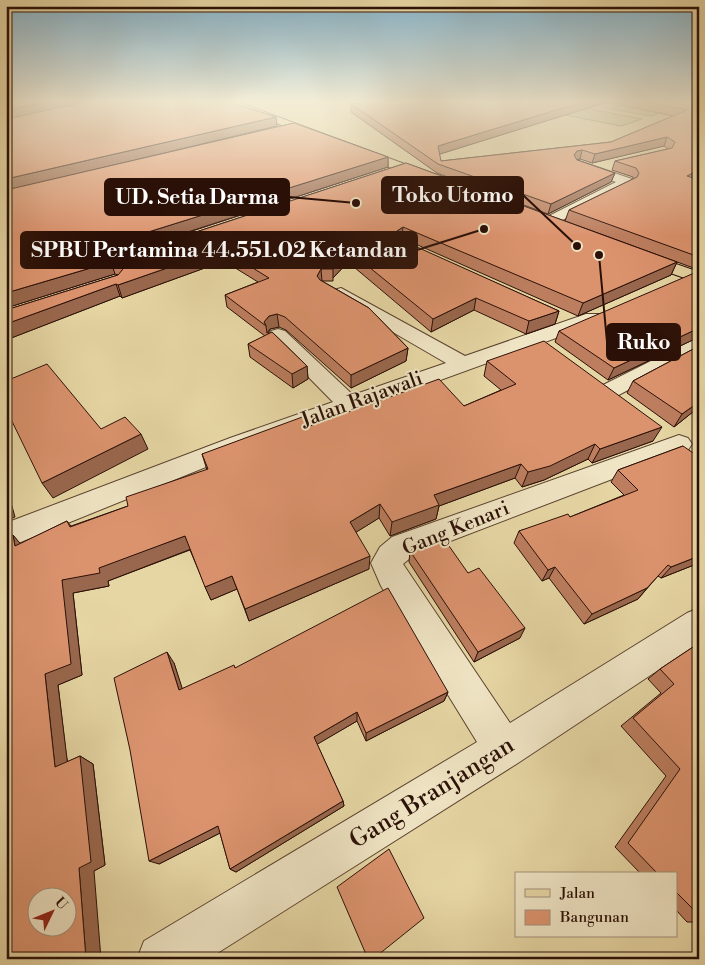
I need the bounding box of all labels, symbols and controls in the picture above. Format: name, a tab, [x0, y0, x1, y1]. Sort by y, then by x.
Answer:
callout: Toko Utomo	[382, 177, 523, 213]
callout: UD. Setia Darma	[105, 179, 289, 215]
text: Toko Utomo	[392, 183, 514, 209]
text: UD. Setia Darma	[115, 185, 279, 211]
callout: SPBU Pertamina 44.551.02 Ketandan	[21, 232, 417, 268]
text: SPBU Pertamina 44.551.02 Ketandan	[31, 238, 407, 264]
callout: Ruko	[607, 324, 680, 360]
text: Ruko	[617, 330, 671, 356]
street label: Jalan Rajawali	[297, 366, 427, 434]
street label: Gang Kenari	[399, 496, 514, 562]
street label: Gang Branjangan	[344, 730, 520, 856]
legend	[515, 872, 678, 938]
text: Jalan	[559, 884, 595, 903]
north arrow	[28, 888, 78, 938]
text: U	[50, 894, 71, 914]
text: Bangunan	[559, 908, 629, 927]

